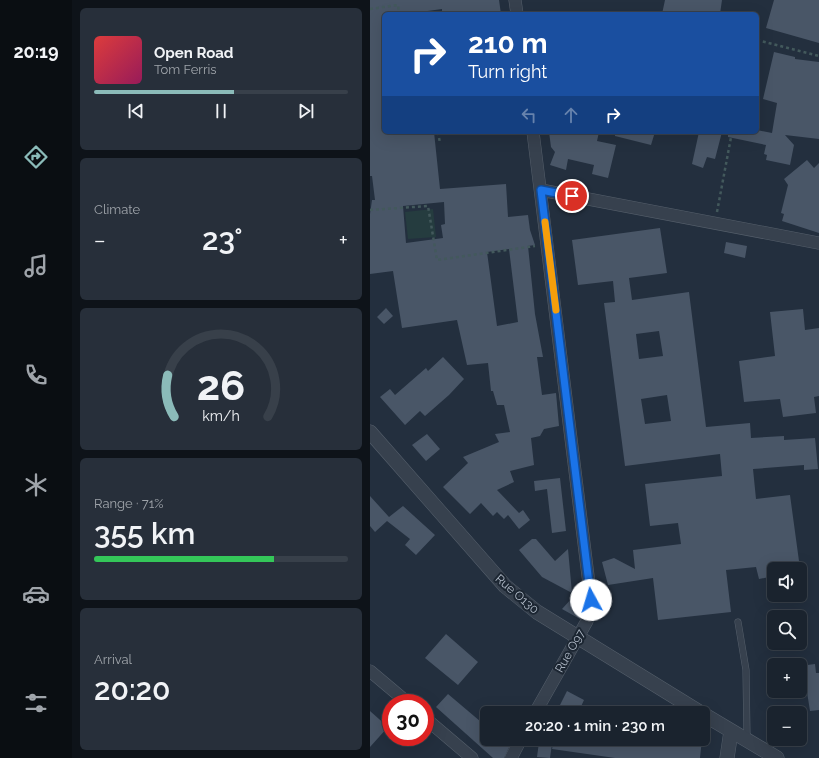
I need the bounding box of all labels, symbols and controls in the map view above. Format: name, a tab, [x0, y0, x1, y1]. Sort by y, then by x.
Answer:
text: 210 m	[468, 27, 548, 60]
icon: right	[402, 28, 454, 80]
text: 20:19	[13, 41, 59, 62]
text: Open Road	[154, 44, 234, 62]
text: Turn right	[468, 61, 547, 82]
text: Tom Ferris	[154, 62, 217, 77]
icon: previous	[125, 100, 147, 122]
icon: pause	[210, 100, 232, 122]
icon: next	[295, 100, 317, 122]
icon: left	[518, 104, 540, 126]
icon: ahead	[560, 104, 582, 126]
icon: right	[602, 104, 624, 126]
icon: directions	[22, 143, 50, 171]
pin	[555, 179, 589, 213]
icon: arrive	[561, 185, 583, 207]
text: Climate	[94, 202, 140, 217]
text: 23°	[202, 222, 243, 257]
text: −	[94, 227, 106, 253]
text: +	[339, 227, 348, 253]
icon: music	[22, 252, 50, 280]
icon: phone	[22, 361, 50, 389]
text: 26	[197, 361, 245, 410]
text: km/h	[202, 408, 240, 424]
icon: climate	[22, 471, 50, 499]
text: Range · 71%	[94, 496, 164, 511]
text: 355 km	[94, 516, 195, 551]
map controls	[767, 562, 807, 746]
button: sound	[767, 562, 807, 602]
street label: Rue O130	[492, 571, 542, 617]
position arrow	[570, 579, 612, 621]
icon: car	[22, 580, 50, 608]
button: search	[767, 610, 807, 650]
street label: Rue O97	[552, 626, 588, 675]
text: Arrival	[94, 652, 132, 667]
button: +	[767, 658, 807, 698]
text: 20:20	[94, 672, 170, 707]
icon: filters	[22, 689, 50, 717]
speed limit sign: 30	[382, 694, 434, 746]
button: −	[767, 706, 807, 746]
text: 20:20 · 1 min · 230 m	[525, 717, 665, 735]

